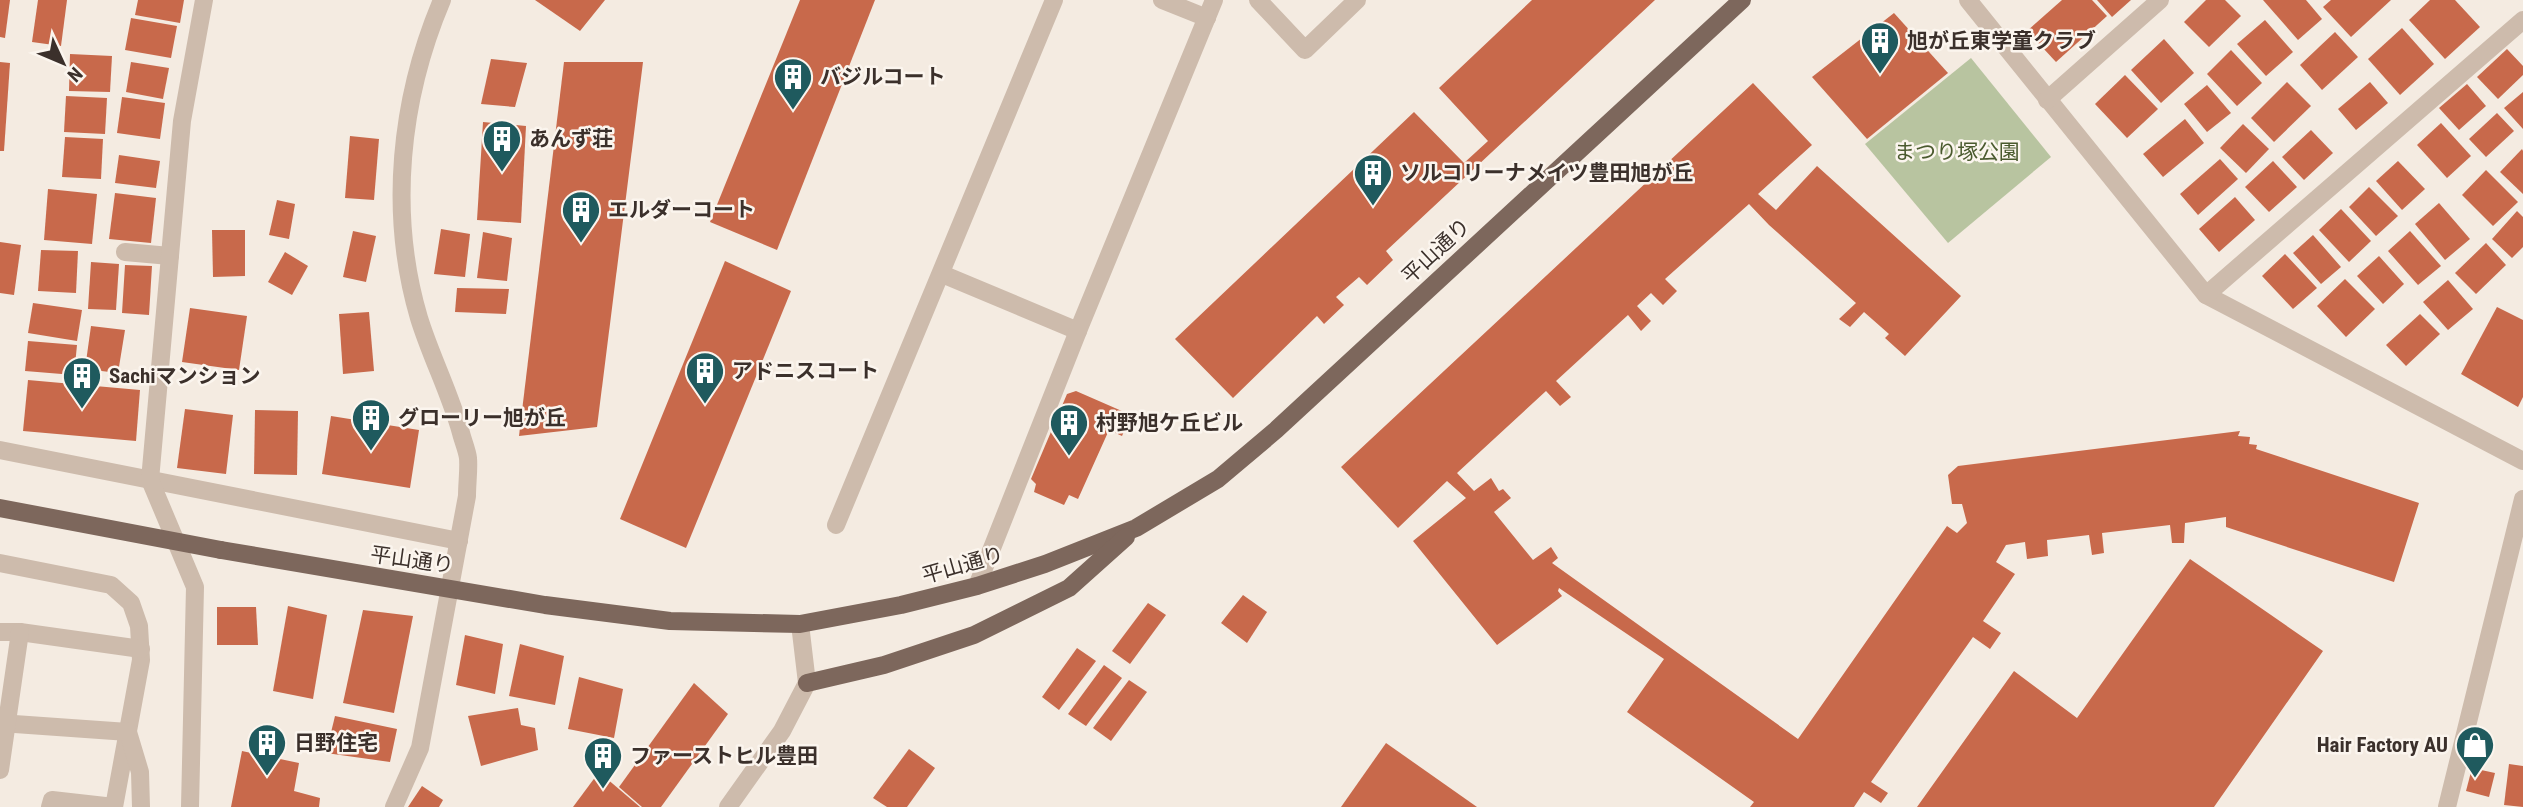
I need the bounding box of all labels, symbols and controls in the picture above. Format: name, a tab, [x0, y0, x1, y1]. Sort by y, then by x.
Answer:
building icon: 旭が丘東学童クラブ	[1859, 20, 1901, 75]
north arrow	[28, 28, 98, 98]
place label: 旭が丘東学童クラブ	[1907, 29, 2096, 53]
building icon: バジルコート	[772, 56, 814, 111]
text: N	[63, 62, 87, 87]
place label: バジルコート	[820, 65, 946, 89]
building icon: あんず荘	[481, 118, 523, 173]
place label: あんず荘	[529, 127, 613, 151]
park label: まつり塚公園	[1894, 140, 2020, 164]
building icon: ソルコリーナメイツ豊田旭が丘	[1352, 152, 1394, 207]
place label: ソルコリーナメイツ豊田旭が丘	[1400, 161, 1694, 185]
building icon: エルダーコート	[560, 189, 602, 244]
place label: エルダーコート	[608, 198, 755, 222]
street label: 平山通り	[1397, 214, 1475, 288]
building icon: アドニスコート	[684, 350, 726, 405]
building icon: Sachiマンション	[61, 355, 103, 410]
place label: アドニスコート	[732, 359, 879, 383]
place label: Sachiマンション	[109, 364, 261, 388]
building icon: グローリー旭が丘	[350, 397, 392, 452]
building icon: 村野旭ケ丘ビル	[1048, 402, 1090, 457]
place label: グローリー旭が丘	[398, 406, 566, 430]
place label: 村野旭ケ丘ビル	[1096, 411, 1243, 435]
street label: 平山通り	[369, 542, 455, 578]
street label: 平山通り	[919, 542, 1007, 588]
building icon: 日野住宅	[246, 722, 288, 777]
shop icon: Hair Factory AU	[2454, 724, 2496, 779]
place label: 日野住宅	[294, 731, 378, 755]
place label: Hair Factory AU	[2317, 733, 2448, 757]
building icon: ファーストヒル豊田	[582, 735, 624, 790]
place label: ファーストヒル豊田	[630, 744, 818, 768]

